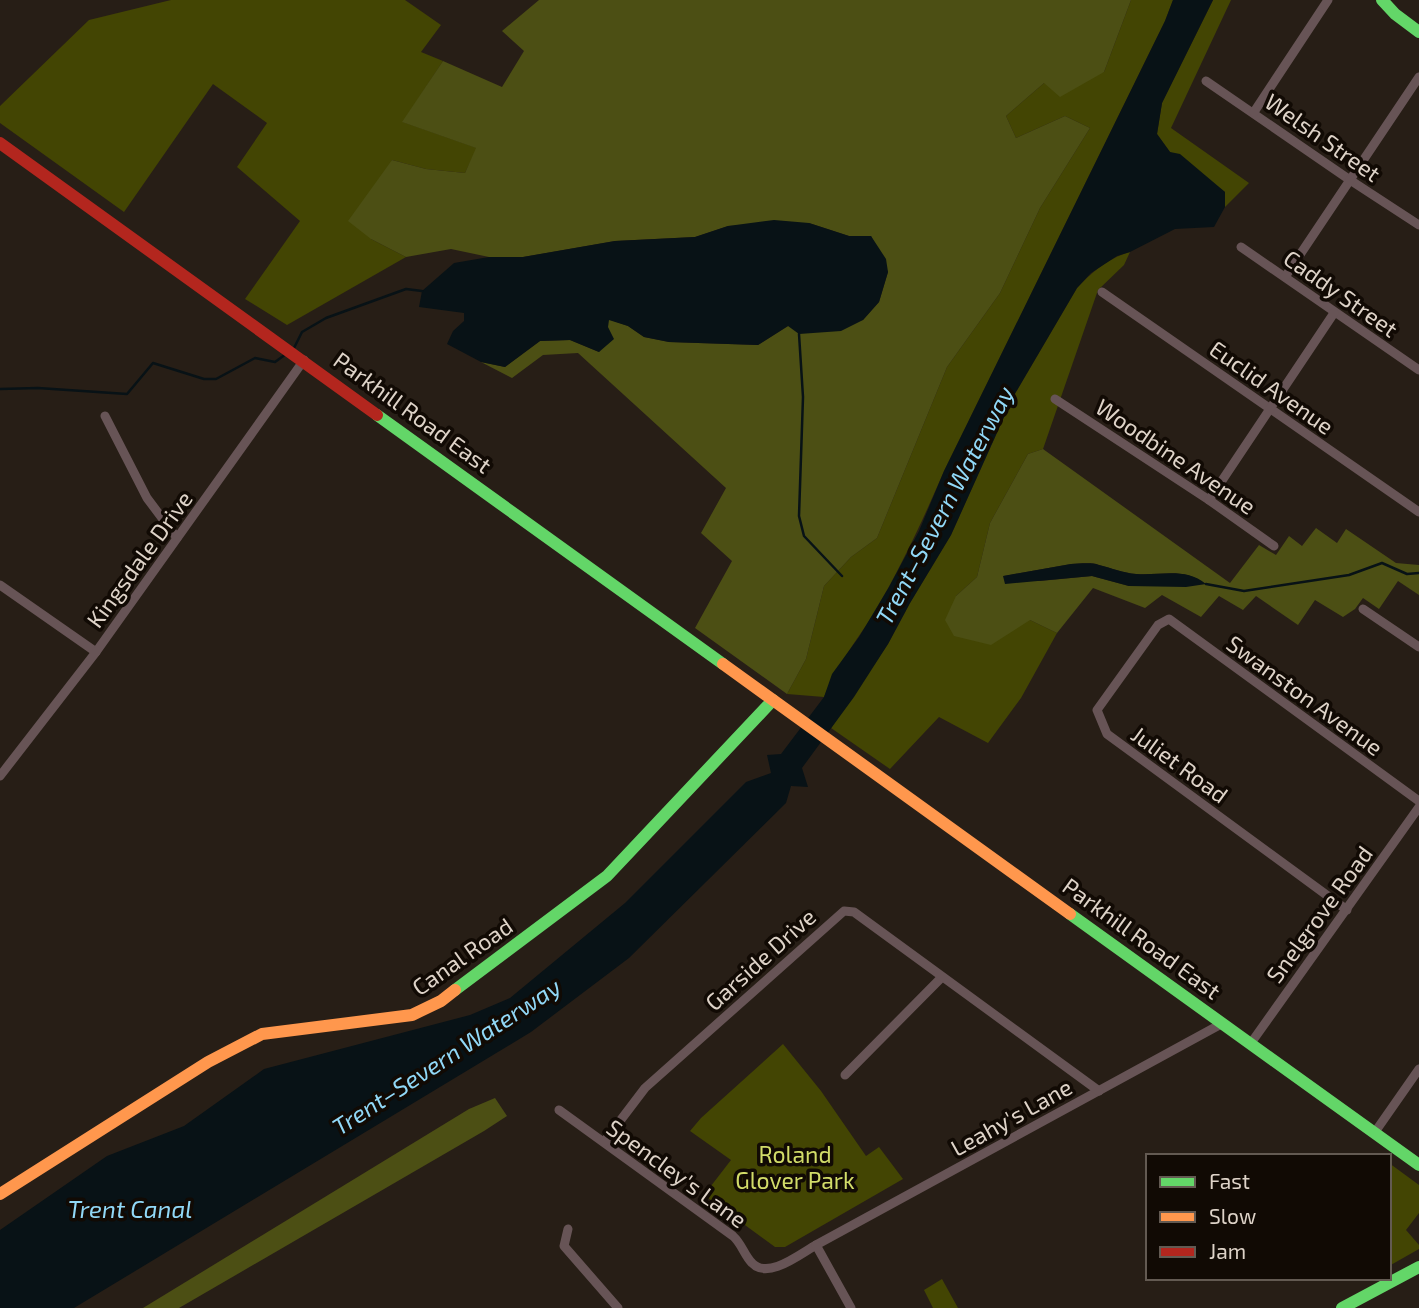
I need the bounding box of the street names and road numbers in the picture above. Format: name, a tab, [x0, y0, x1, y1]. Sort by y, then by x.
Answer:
street label: Welsh Street	[1260, 87, 1386, 187]
street label: Caddy Street	[1279, 243, 1404, 343]
street label: Euclid Avenue	[1205, 334, 1339, 440]
street label: Parkhill Road East	[329, 345, 498, 479]
street label: Woodbine Avenue	[1091, 392, 1261, 520]
street label: Kingsdale Drive	[80, 485, 198, 633]
street label: Swanston Avenue	[1221, 629, 1389, 761]
street label: Juliet Road	[1126, 720, 1234, 808]
street label: Snelgrove Road	[1260, 840, 1378, 988]
street label: Parkhill Road East	[1058, 871, 1227, 1005]
street label: Garside Drive	[699, 902, 821, 1016]
street label: Canal Road	[406, 911, 518, 1001]
street label: Leahy's Lane	[946, 1072, 1076, 1162]
street label: Spencley's Lane	[602, 1113, 752, 1233]

